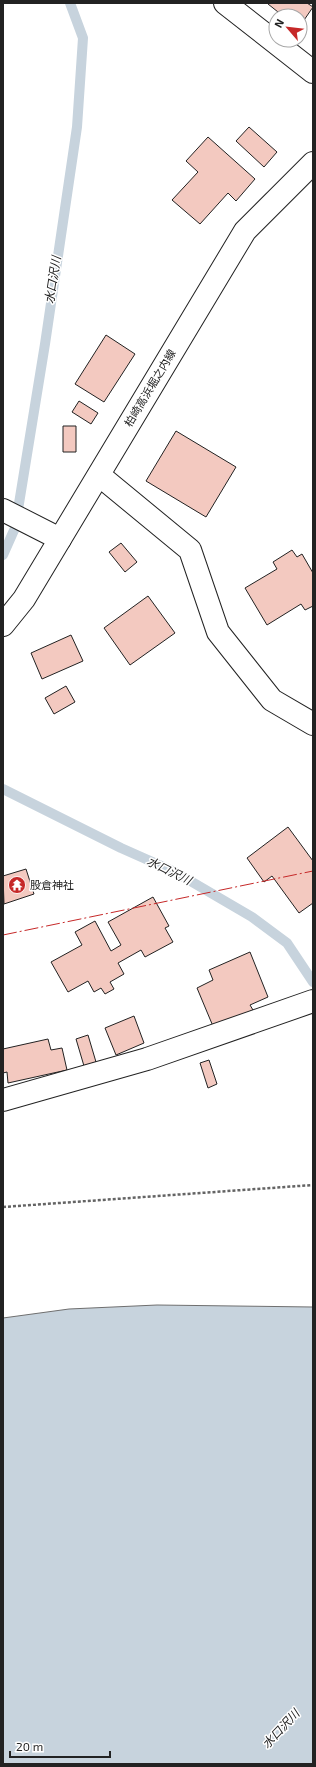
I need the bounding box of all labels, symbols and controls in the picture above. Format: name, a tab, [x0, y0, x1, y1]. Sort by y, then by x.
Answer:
north arrow	[268, 8, 308, 48]
text: N	[271, 16, 286, 30]
water label: 水口沢川	[41, 253, 63, 305]
street label: 柏崎高浜堀之内線	[121, 347, 178, 429]
water label: 水口沢川	[145, 853, 196, 888]
temple icon: 股倉神社	[7, 875, 27, 895]
place label: 股倉神社	[30, 878, 74, 891]
water label: 水口沢川	[259, 1705, 303, 1751]
scale bar	[10, 1733, 110, 1759]
text: 20 m	[16, 1739, 43, 1753]

